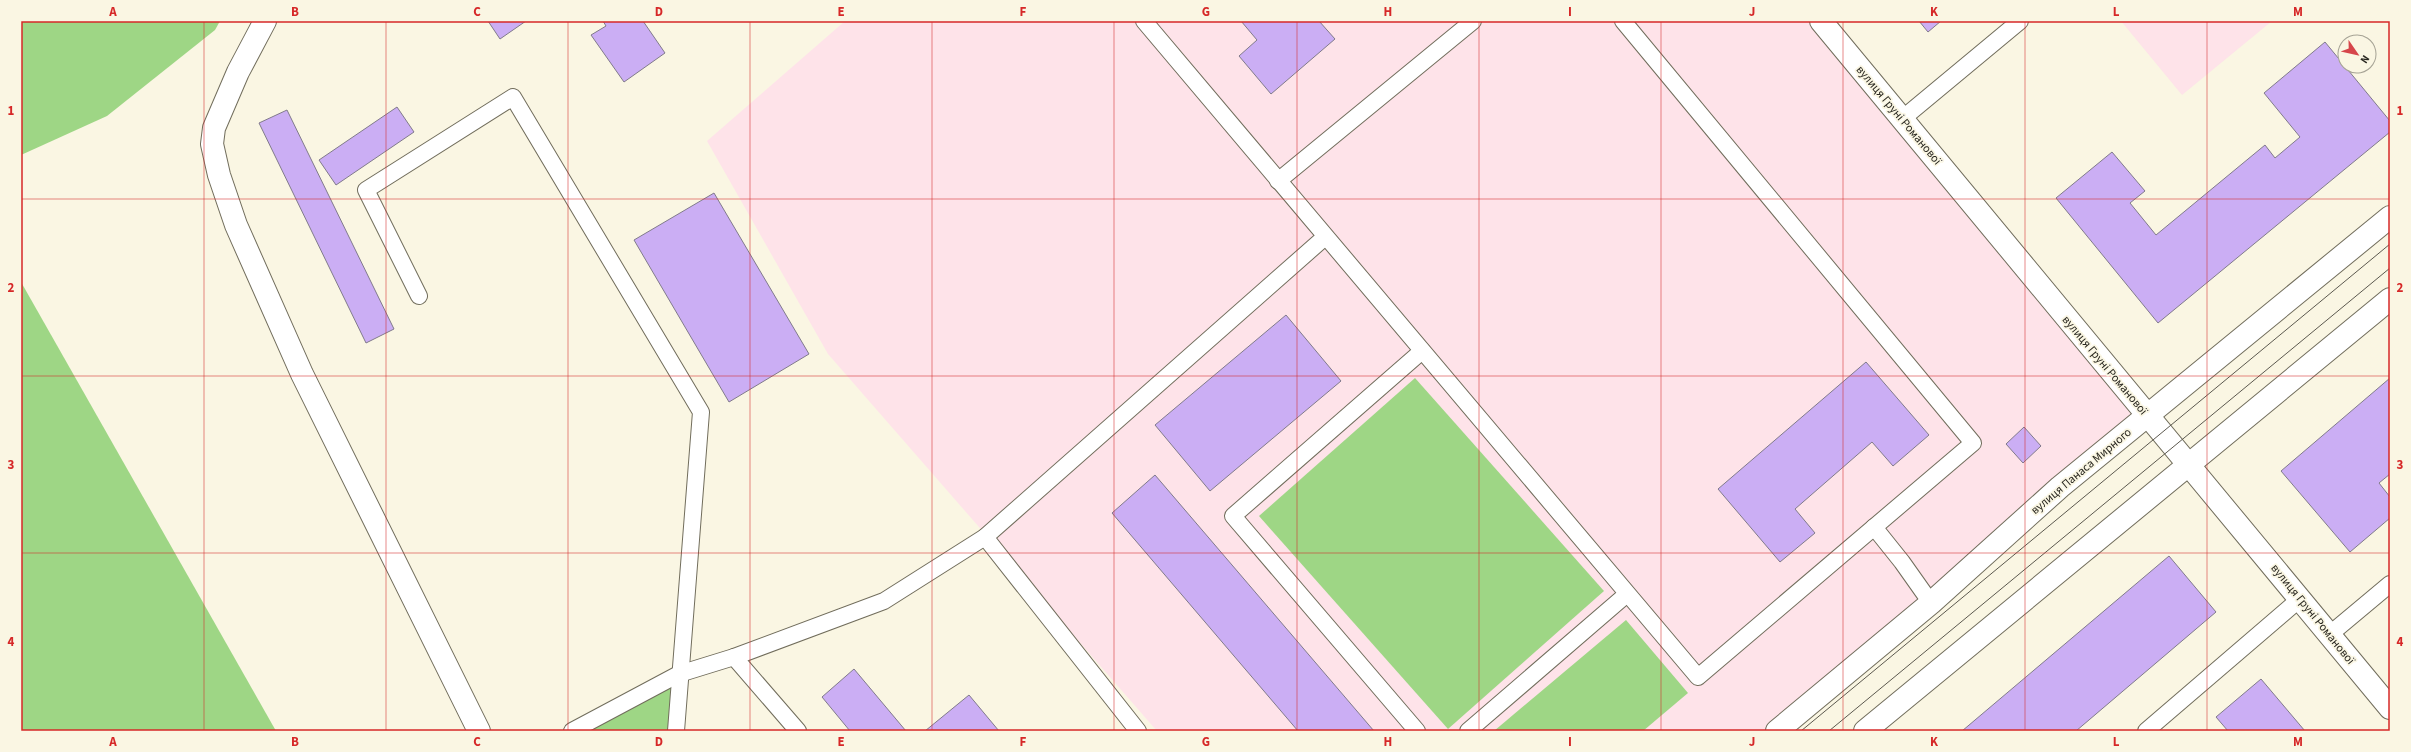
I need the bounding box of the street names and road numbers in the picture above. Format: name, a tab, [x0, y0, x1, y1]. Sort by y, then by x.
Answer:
street label: вулиця Груні Романової	[1852, 62, 1946, 169]
street label: вулиця Груні Романової	[2058, 312, 2152, 419]
street label: вулиця Панаса Мирного	[2027, 424, 2135, 519]
street label: вулиця Груні Романової	[2267, 560, 2359, 669]

